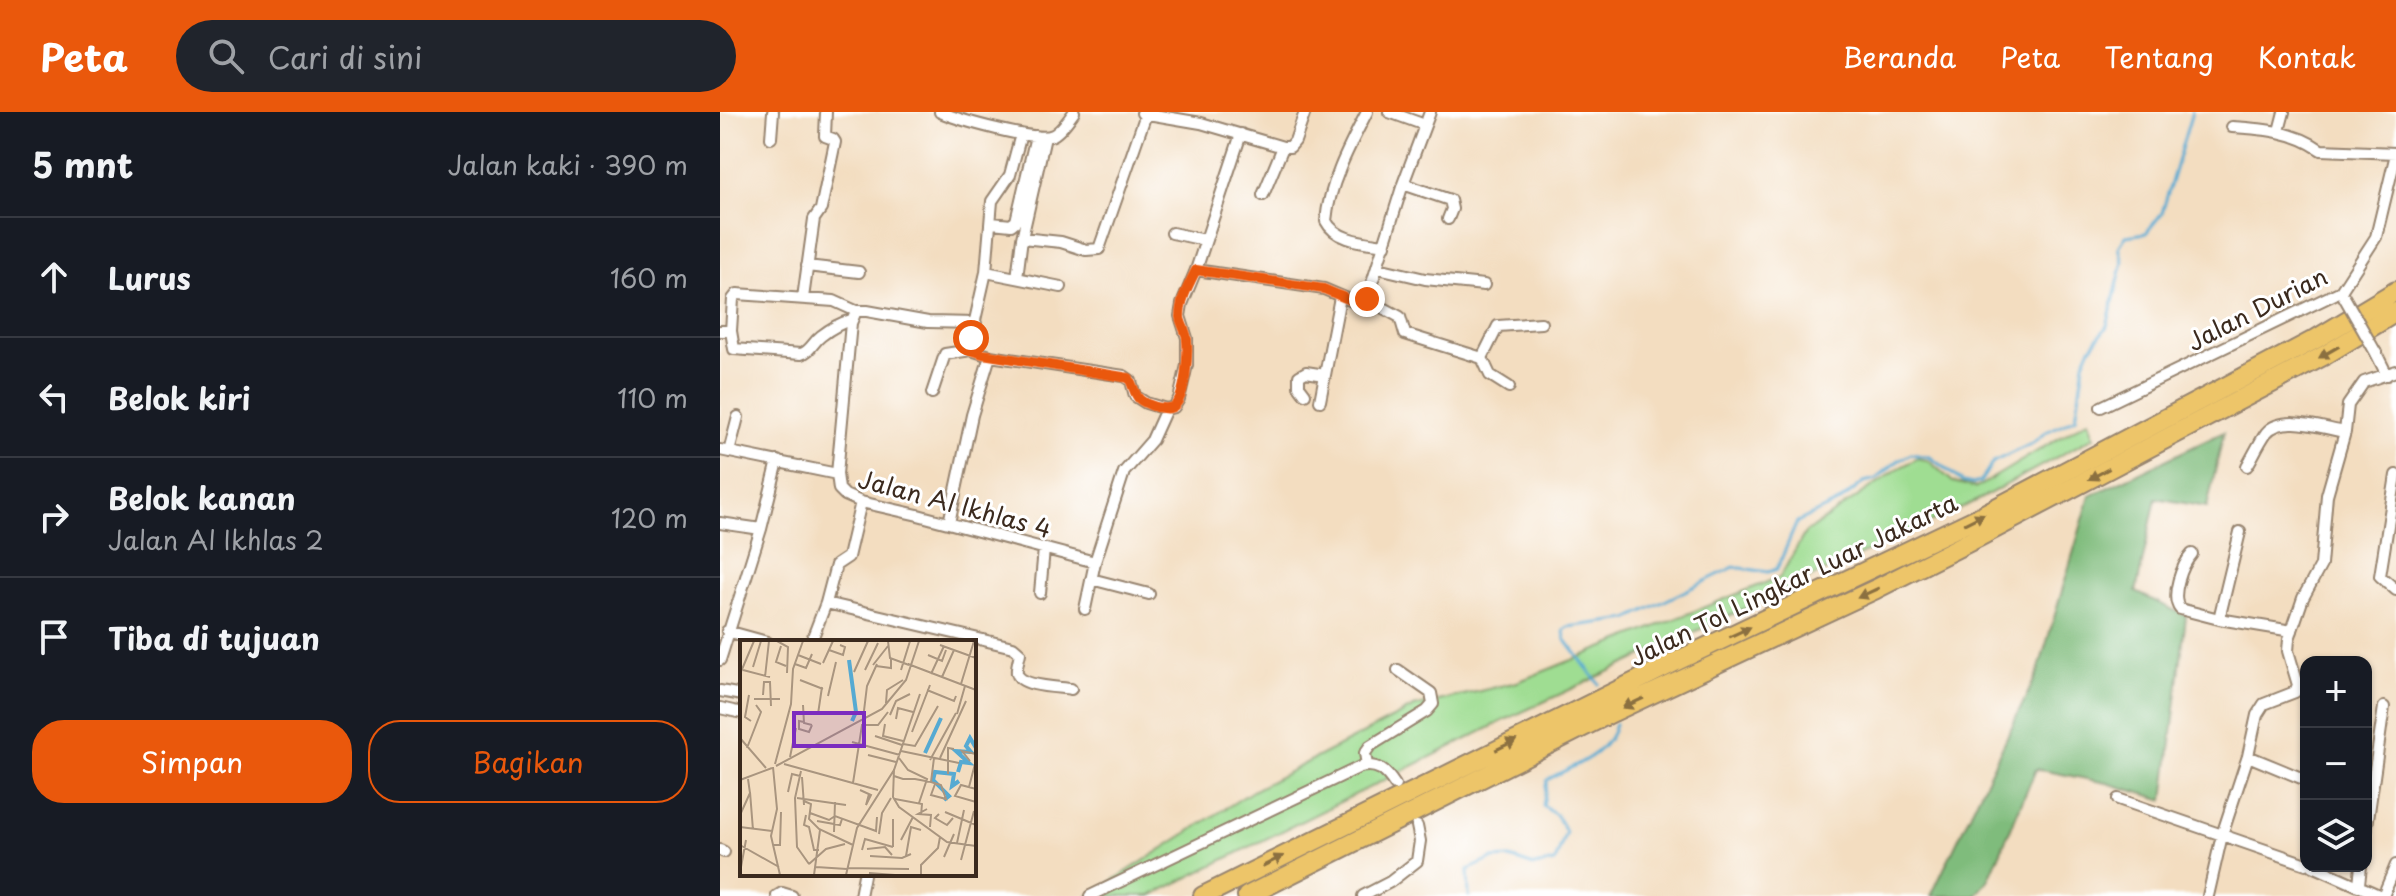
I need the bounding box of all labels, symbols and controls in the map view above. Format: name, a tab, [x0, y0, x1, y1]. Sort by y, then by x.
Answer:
search box	[176, 20, 736, 92]
text: Peta	[40, 28, 128, 85]
icon: search	[204, 34, 248, 78]
text: Cari di sini	[268, 34, 422, 79]
text: Beranda	[1843, 35, 1956, 78]
text: Peta	[2000, 35, 2060, 78]
text: Tentang	[2104, 35, 2214, 78]
text: Kontak	[2258, 35, 2356, 78]
text: 5 mnt	[32, 138, 133, 190]
text: Jalan kaki · 390 m	[448, 145, 688, 184]
icon: ahead	[32, 255, 76, 299]
text: Lurus	[108, 255, 191, 300]
street label: Jalan Durian	[2180, 257, 2334, 359]
text: 160 m	[610, 258, 688, 297]
route end	[1349, 281, 1385, 317]
route start	[953, 320, 989, 356]
one-way arrow	[2318, 345, 2340, 359]
icon: left	[32, 375, 76, 419]
text: Belok kiri	[108, 375, 250, 420]
text: 110 m	[617, 378, 688, 417]
street label: Jalan Al Ikhlas 4	[855, 460, 1055, 546]
one-way arrow	[2088, 467, 2111, 480]
text: Belok kanan	[108, 475, 295, 520]
street label: Jalan Tol Lingkar Luar Jakarta	[1623, 484, 1963, 674]
icon: right	[32, 495, 76, 539]
text: 120 m	[611, 498, 688, 537]
one-way arrow	[1963, 513, 1986, 526]
text: Jalan Al Ikhlas 2	[108, 520, 324, 559]
one-way arrow	[1856, 586, 1880, 600]
icon: arrive	[32, 615, 76, 659]
text: Tiba di tujuan	[108, 615, 320, 660]
one-way arrow	[1728, 625, 1751, 639]
inset map	[740, 640, 976, 876]
map controls	[2300, 656, 2372, 872]
button: +	[2300, 656, 2372, 728]
one-way arrow	[1621, 696, 1644, 710]
button: Simpan	[32, 720, 352, 803]
button: Bagikan	[368, 720, 688, 803]
button: −	[2300, 728, 2372, 800]
one-way arrow	[1495, 739, 1518, 752]
button: layers	[2300, 800, 2372, 872]
one-way arrow	[1262, 854, 1285, 868]

